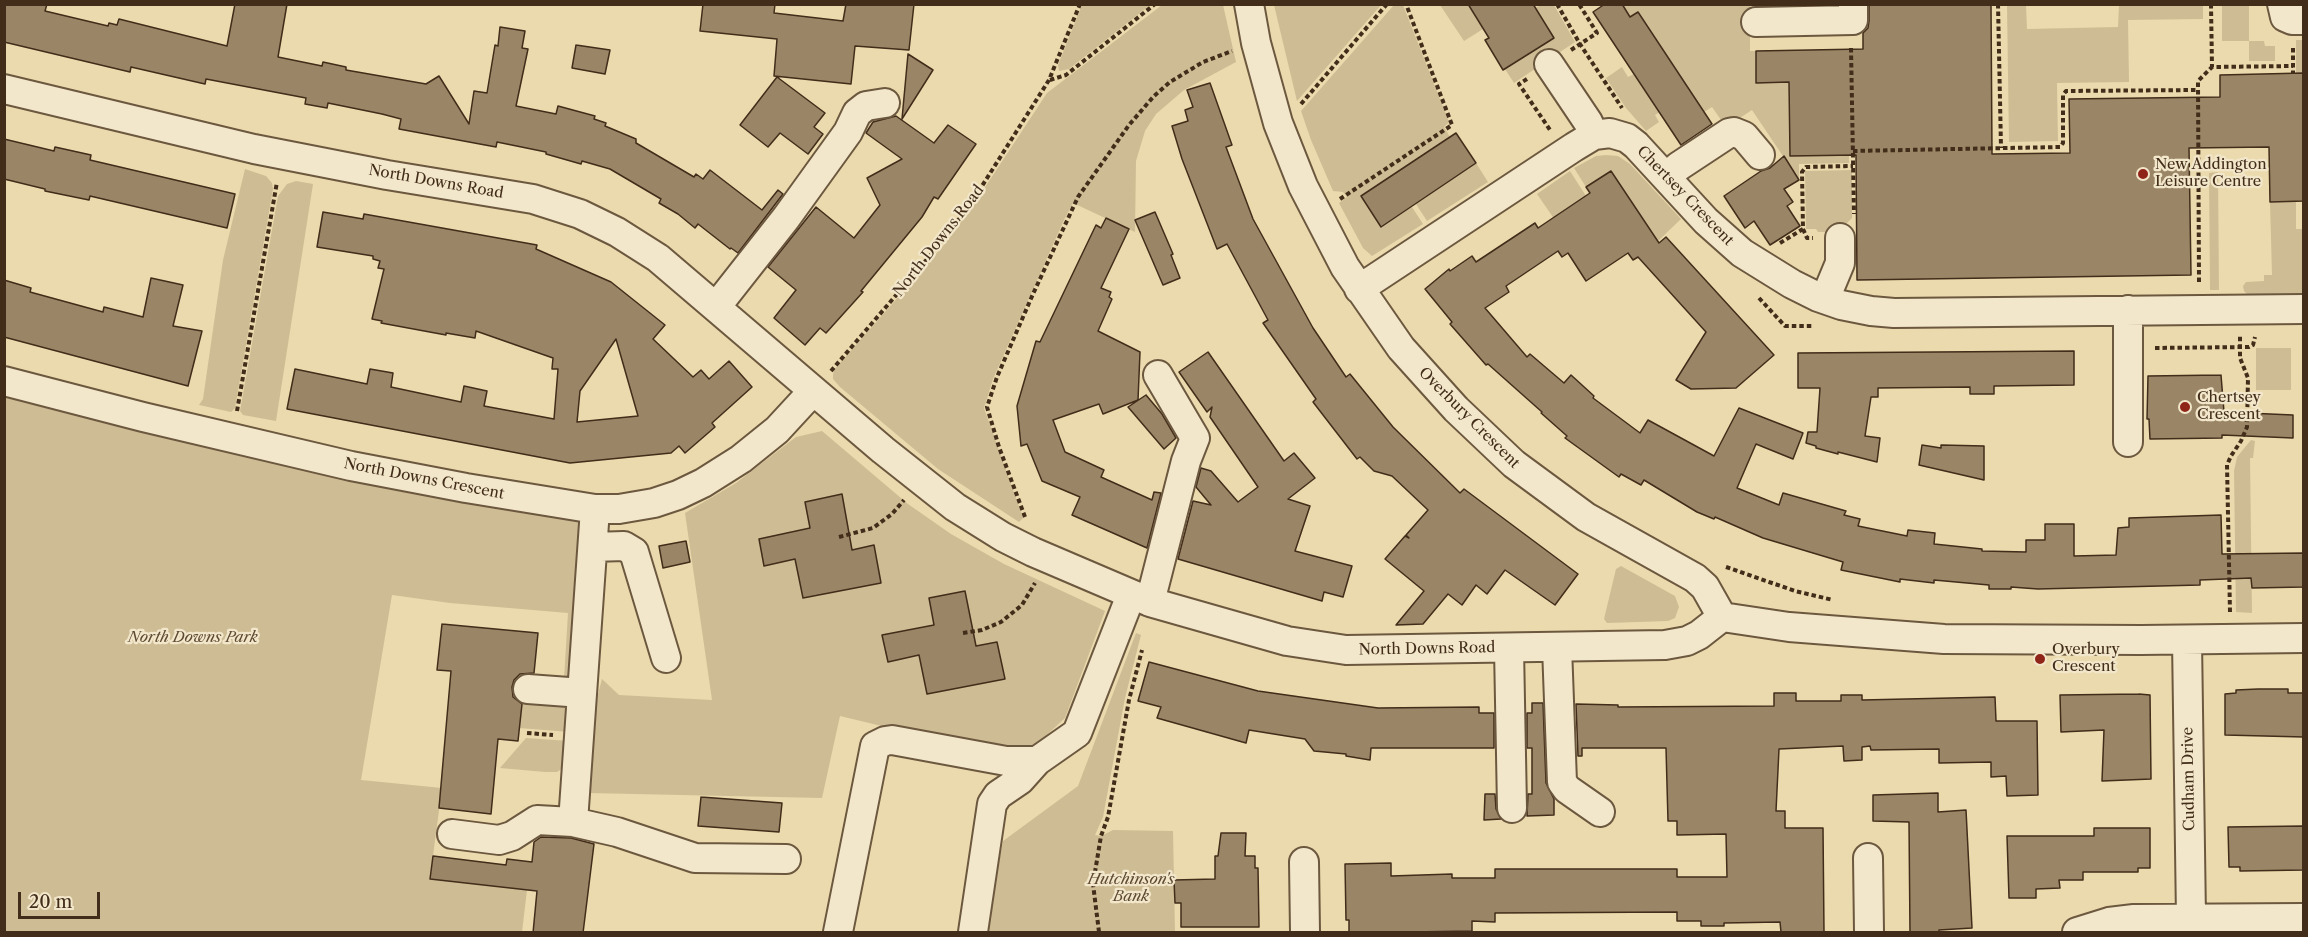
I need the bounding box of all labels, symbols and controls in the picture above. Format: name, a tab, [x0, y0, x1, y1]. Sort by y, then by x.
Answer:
street label: Chertsey Crescent	[1633, 142, 1737, 250]
place label: New Addington Leisure Centre	[2155, 156, 2267, 191]
street label: North Downs Road	[367, 161, 505, 203]
marker: New Addington Leisure Centre	[2136, 167, 2150, 181]
street label: North Downs Road	[890, 182, 988, 300]
street label: Overbury Crescent	[1415, 364, 1523, 472]
place label: Chertsey Crescent	[2197, 389, 2261, 424]
marker: Chertsey Crescent	[2178, 400, 2192, 414]
street label: North Downs Crescent	[342, 455, 506, 503]
park label: North Downs Park	[128, 629, 258, 647]
street label: North Downs Road	[1359, 639, 1495, 659]
place label: Overbury Crescent	[2052, 641, 2120, 676]
marker: Overbury Crescent	[2033, 652, 2047, 666]
street label: Cudham Drive	[2179, 727, 2199, 831]
park label: Hutchinson's Bank	[1087, 871, 1175, 906]
scale bar	[21, 880, 104, 918]
text: 20 m	[29, 891, 72, 913]

